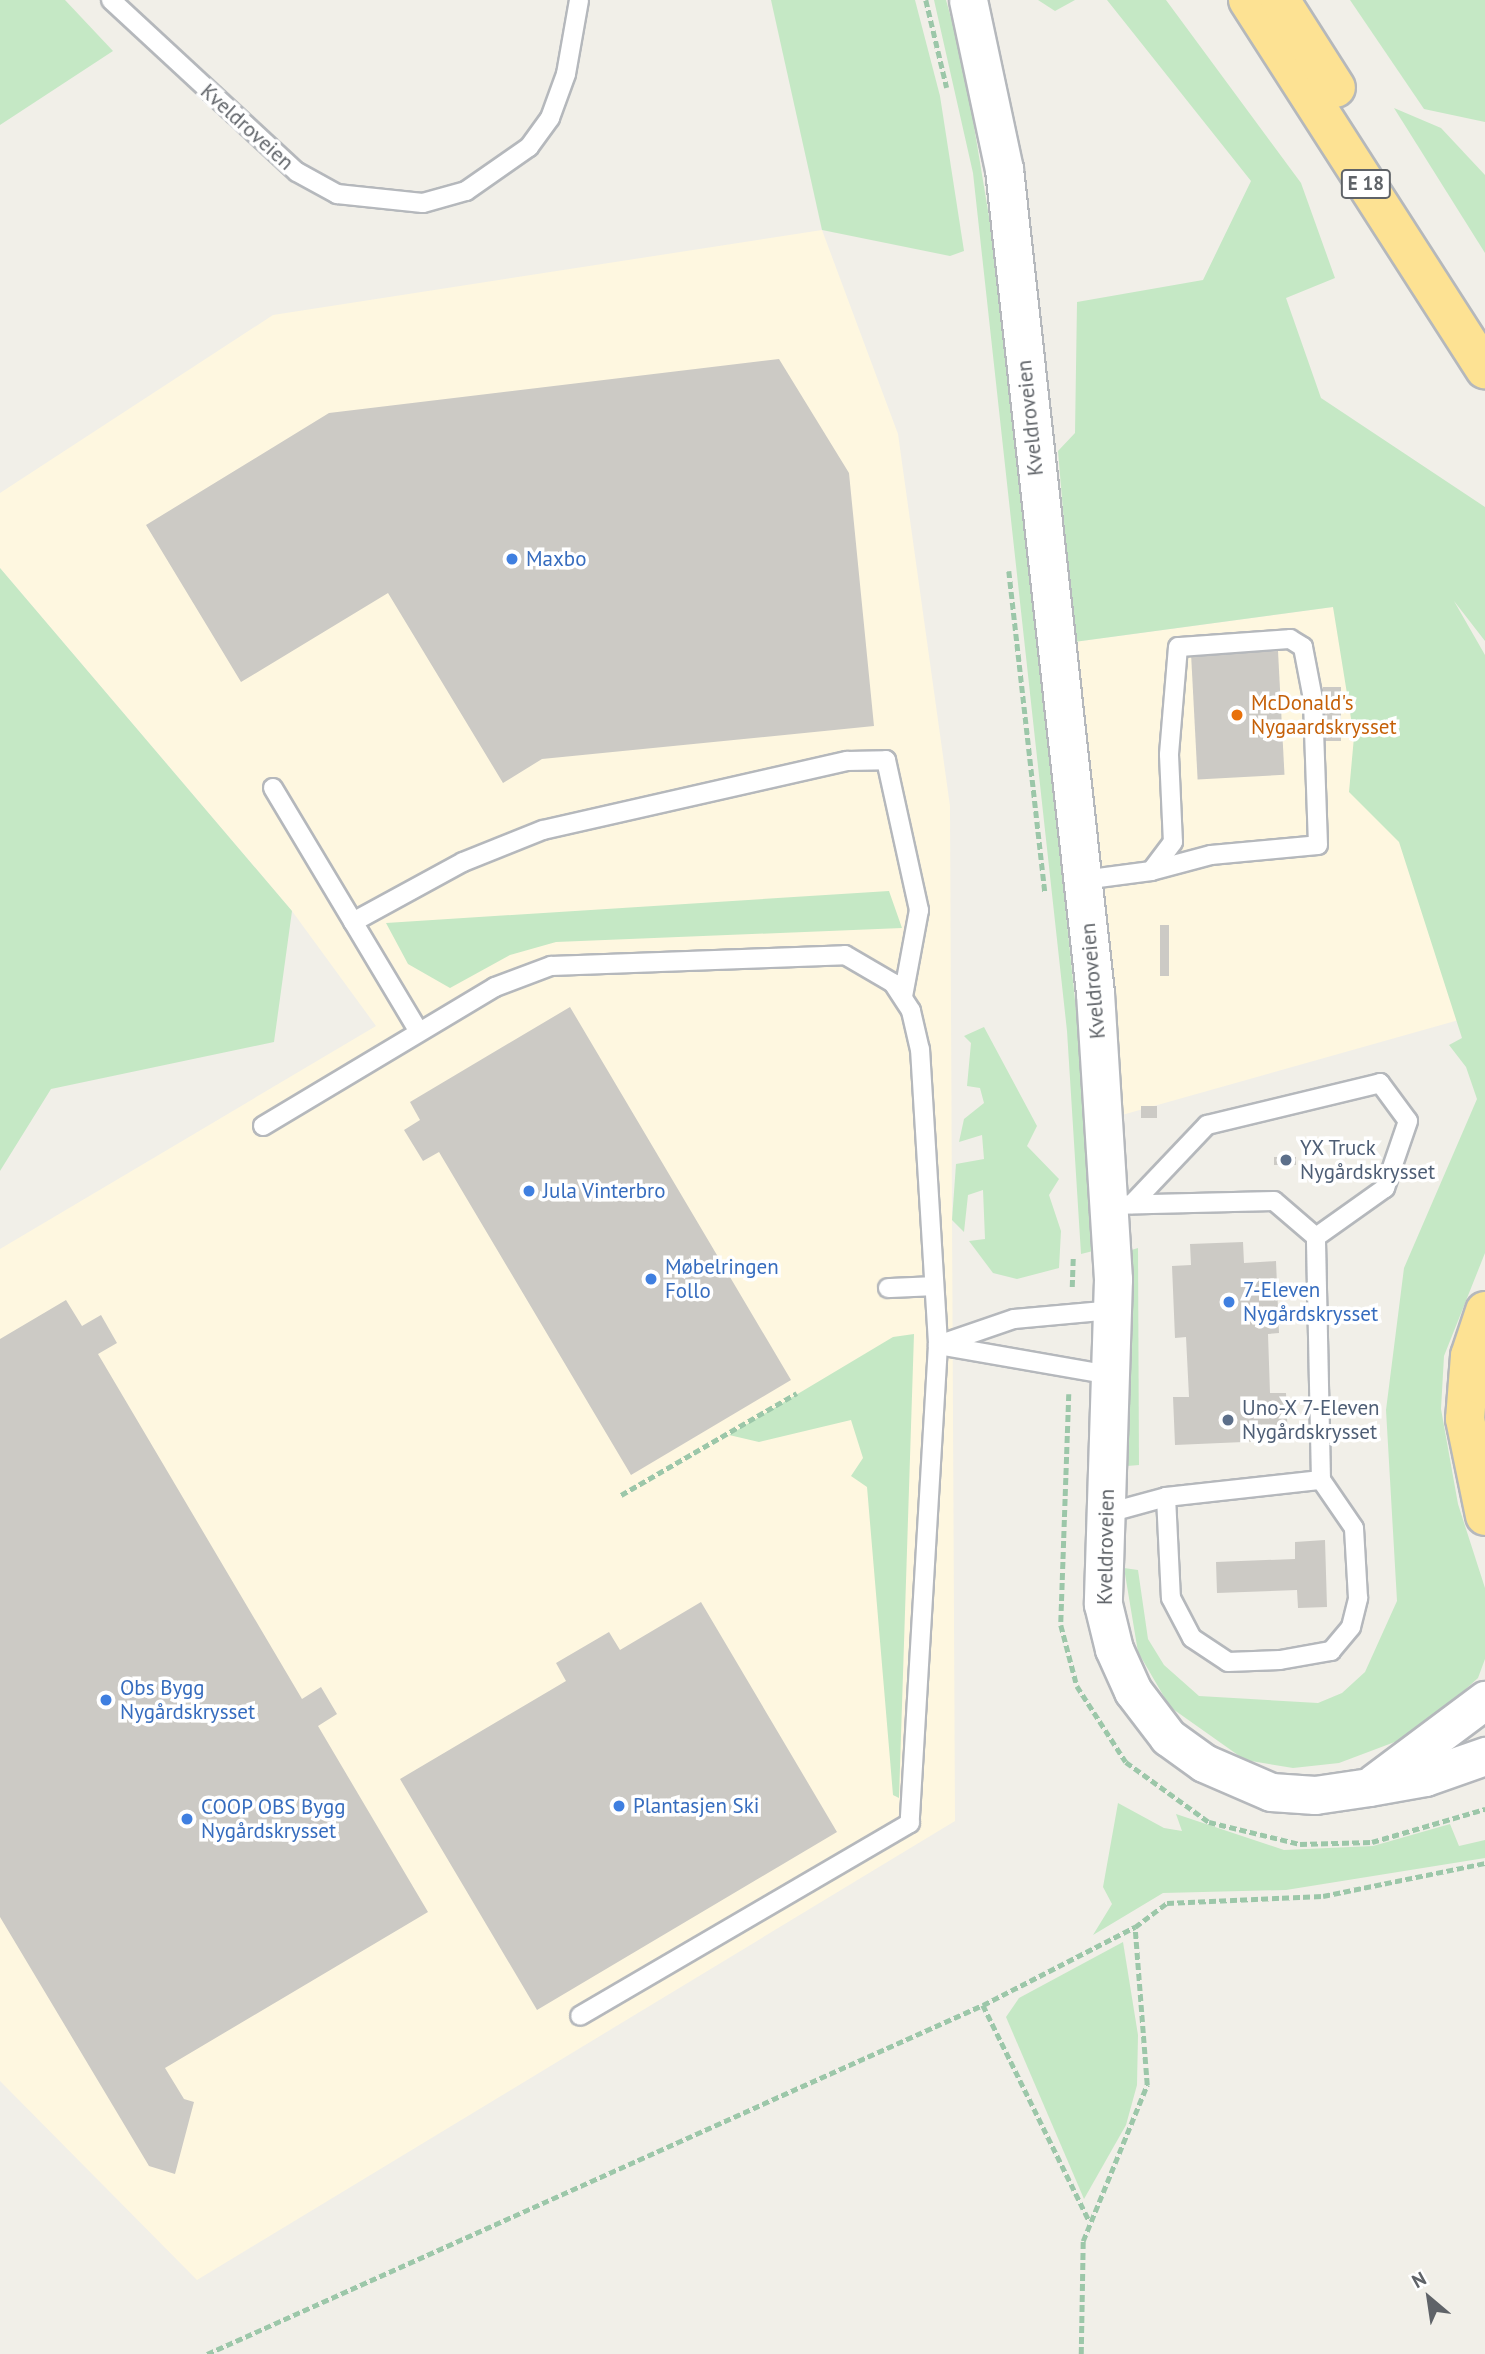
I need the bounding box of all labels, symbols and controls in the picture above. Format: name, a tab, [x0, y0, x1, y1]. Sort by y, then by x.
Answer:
street label: Kveldroveien	[195, 79, 299, 175]
road number: E 18	[1340, 168, 1392, 200]
street label: Kveldroveien	[1011, 359, 1049, 477]
place label: Maxbo	[526, 546, 586, 572]
marker: Maxbo	[504, 551, 520, 567]
place label: McDonald's Nygaardskrysset	[1251, 690, 1397, 740]
marker: McDonald's Nygaardskrysset	[1229, 707, 1245, 723]
street label: Kveldroveien	[1075, 922, 1111, 1040]
place label: YX Truck Nygårdskrysset	[1300, 1135, 1435, 1185]
marker: YX Truck Nygårdskrysset	[1278, 1152, 1294, 1168]
place label: Jula Vinterbro	[543, 1178, 666, 1204]
marker: Jula Vinterbro	[521, 1183, 537, 1199]
place label: Møbelringen Follo	[665, 1254, 779, 1304]
marker: Møbelringen Follo	[643, 1271, 659, 1287]
place label: 7-Eleven Nygårdskrysset	[1243, 1277, 1378, 1327]
marker: 7-Eleven Nygårdskrysset	[1221, 1294, 1237, 1310]
place label: Uno-X 7-Eleven Nygårdskrysset	[1242, 1395, 1380, 1445]
marker: Uno-X 7-Eleven Nygårdskrysset	[1220, 1412, 1236, 1428]
street label: Kveldroveien	[1092, 1489, 1120, 1605]
place label: Obs Bygg Nygårdskrysset	[120, 1675, 255, 1725]
marker: Obs Bygg Nygårdskrysset	[98, 1692, 114, 1708]
place label: Plantasjen Ski	[633, 1793, 759, 1819]
place label: COOP OBS Bygg Nygårdskrysset	[201, 1794, 346, 1844]
marker: Plantasjen Ski	[611, 1798, 627, 1814]
marker: COOP OBS Bygg Nygårdskrysset	[179, 1811, 195, 1827]
north arrow	[1394, 2263, 1464, 2333]
text: N	[1408, 2266, 1430, 2293]

